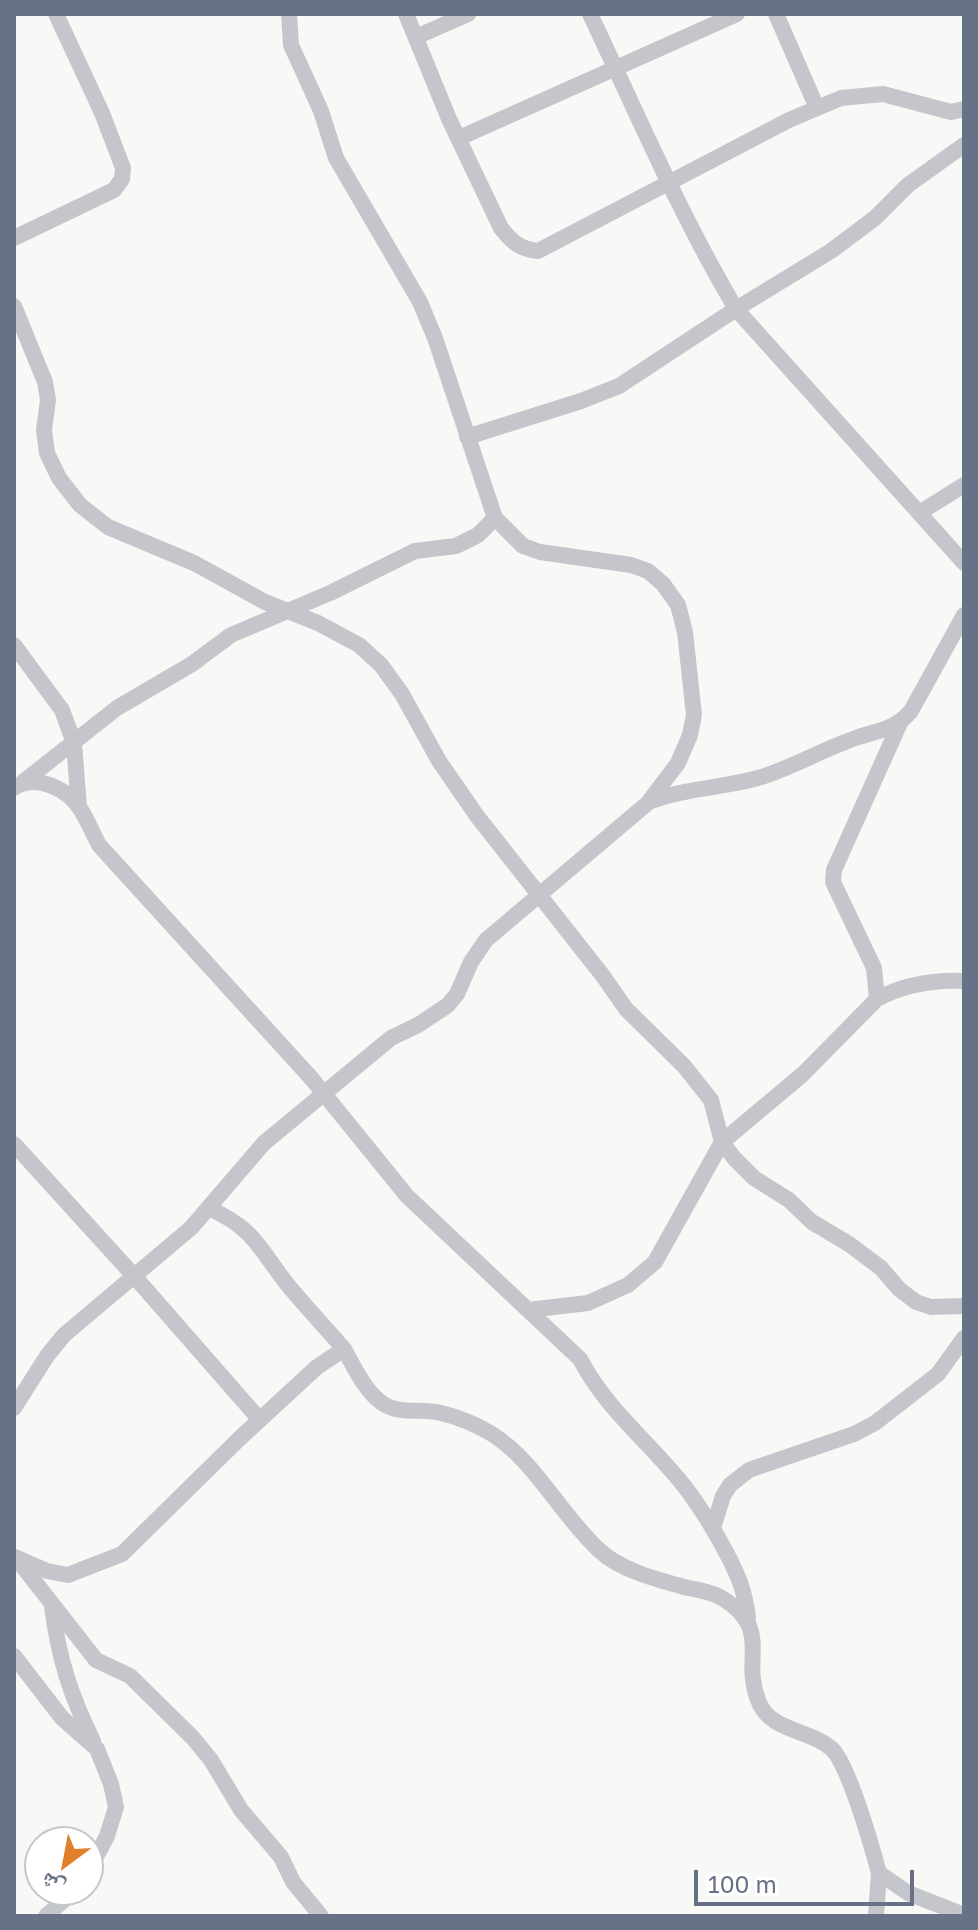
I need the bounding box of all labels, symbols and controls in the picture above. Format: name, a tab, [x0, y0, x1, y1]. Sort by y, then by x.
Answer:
north arrow	[24, 1826, 104, 1906]
scale bar	[698, 1854, 918, 1904]
text: ش	[35, 1867, 69, 1903]
text: 100 m	[708, 1869, 777, 1898]

